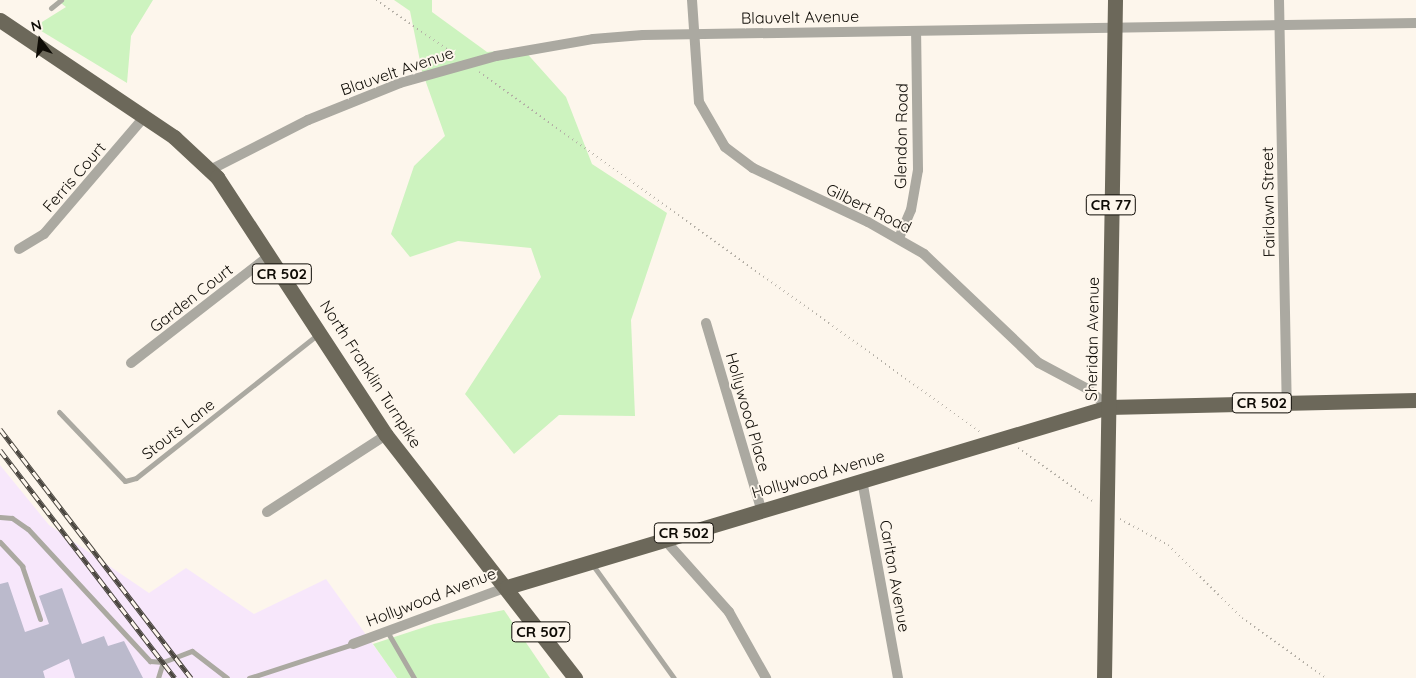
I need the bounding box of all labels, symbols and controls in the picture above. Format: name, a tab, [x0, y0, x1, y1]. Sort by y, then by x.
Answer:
street label: Blauvelt Avenue	[741, 6, 859, 28]
north arrow	[15, 15, 65, 65]
text: N	[29, 15, 43, 36]
street label: Blauvelt Avenue	[338, 43, 456, 99]
street label: Glendon Road	[890, 83, 912, 189]
street label: Ferris Court	[38, 138, 110, 216]
street label: Fairlawn Street	[1257, 147, 1279, 257]
street label: Gilbert Road	[823, 179, 915, 237]
road number: CR 77	[1085, 192, 1137, 218]
street label: Garden Court	[146, 260, 236, 336]
road number: CR 502	[251, 262, 313, 286]
street label: Sheridan Avenue	[1081, 277, 1103, 401]
street label: North Franklin Turnpike	[316, 297, 426, 451]
street label: Hollywood Place	[722, 350, 774, 474]
road number: CR 502	[1231, 390, 1293, 416]
street label: Stouts Lane	[138, 395, 218, 463]
street label: Hollywood Avenue	[749, 446, 887, 502]
street label: Carlton Avenue	[876, 519, 914, 633]
road number: CR 502	[653, 520, 715, 546]
street label: Hollywood Avenue	[363, 563, 499, 631]
road number: CR 507	[511, 620, 571, 644]

